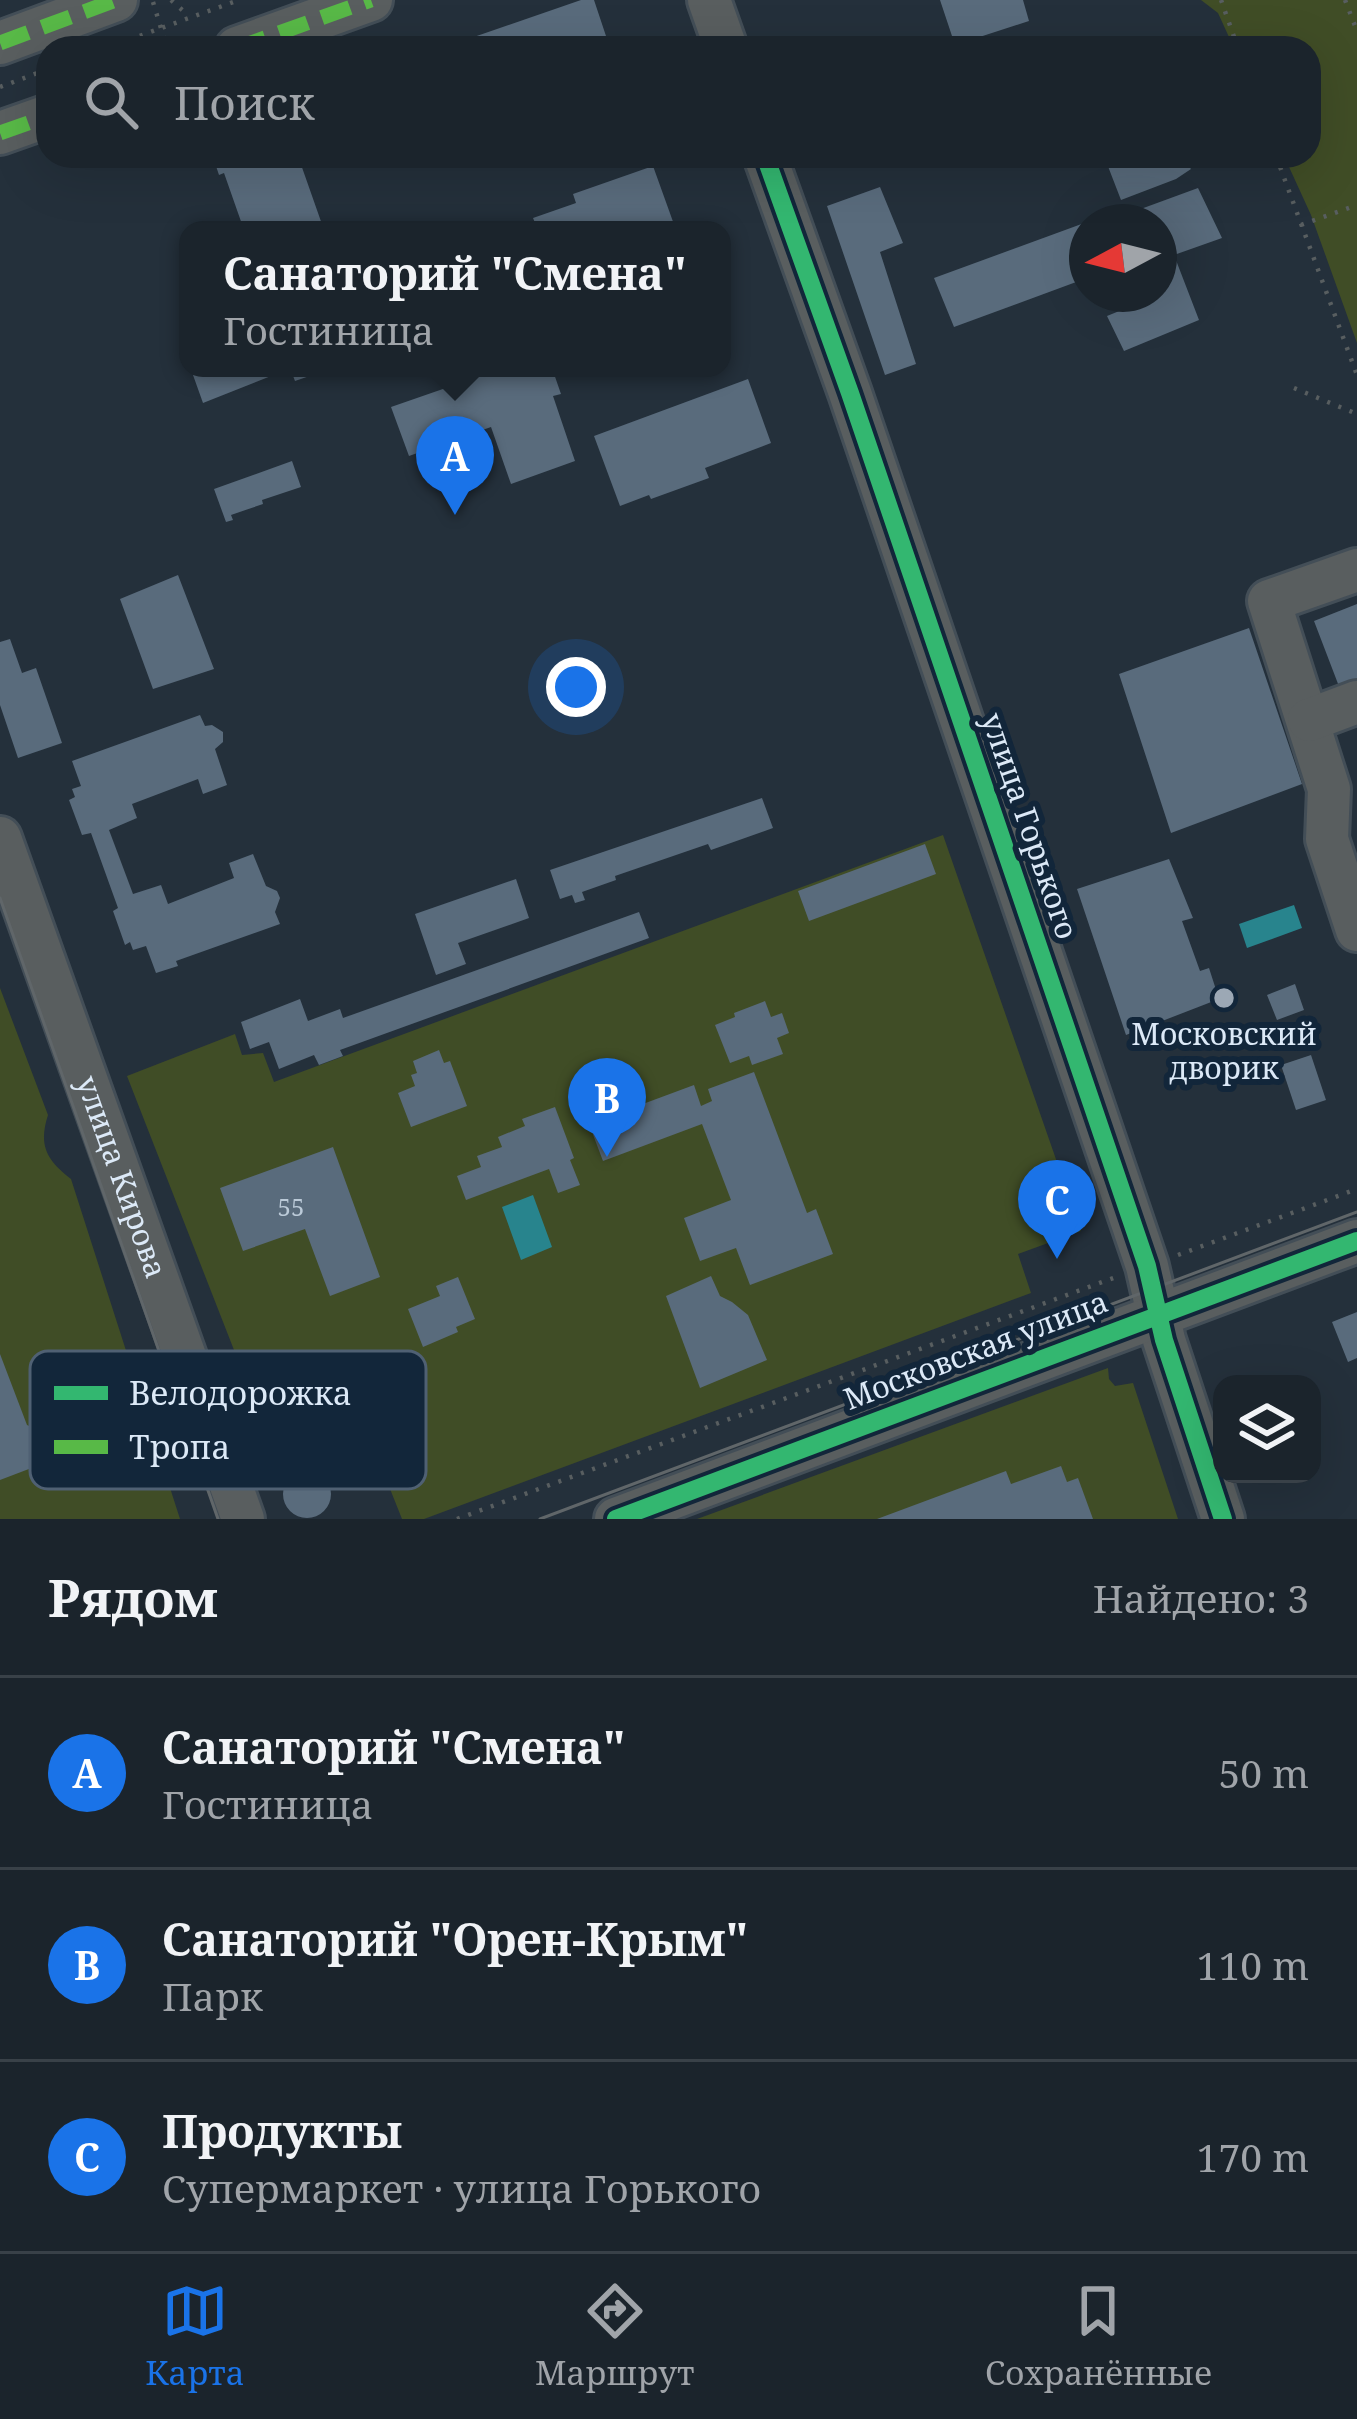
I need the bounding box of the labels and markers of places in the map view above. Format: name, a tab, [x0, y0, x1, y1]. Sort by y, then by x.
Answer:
pin: A	[416, 416, 494, 515]
marker: Московский дворик	[1211, 985, 1237, 1011]
place label: Московский дворик	[1131, 1013, 1317, 1088]
pin: B	[568, 1058, 646, 1157]
pin: C	[1018, 1160, 1096, 1259]

